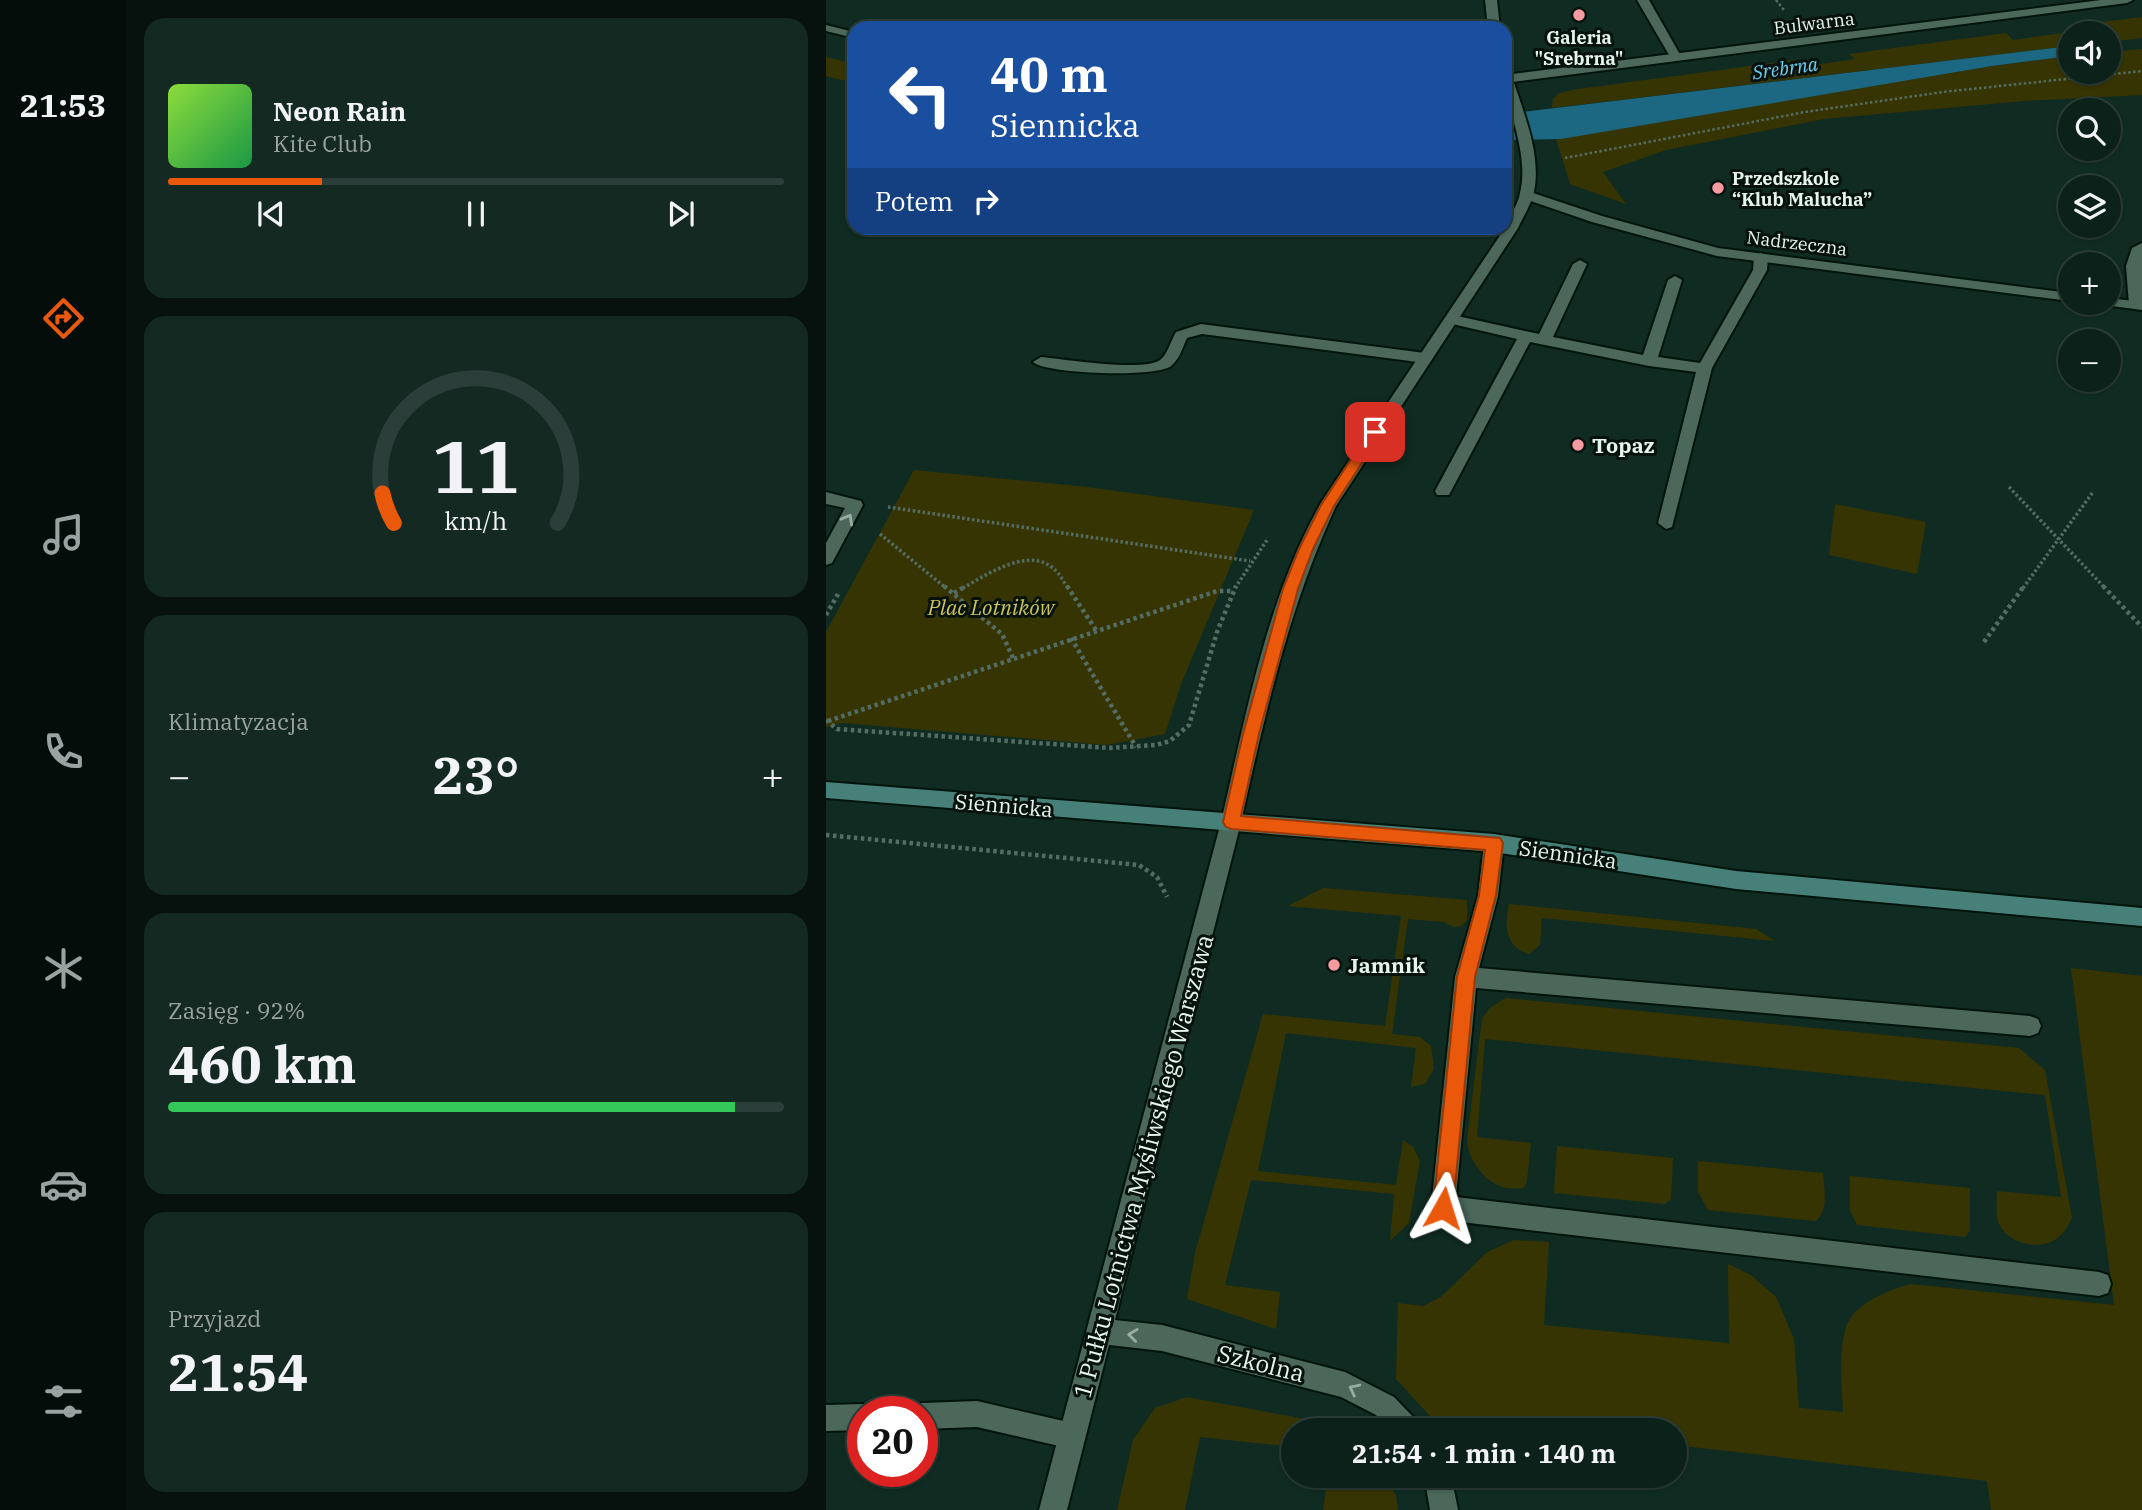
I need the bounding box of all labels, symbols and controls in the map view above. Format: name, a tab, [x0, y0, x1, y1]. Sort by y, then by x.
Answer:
marker: Galeria "Srebrna"	[1571, 7, 1587, 23]
street label: Bulwarna	[1772, 7, 1856, 39]
map controls	[2058, 21, 2121, 392]
button: sound	[2058, 21, 2121, 84]
place label: Galeria "Srebrna"	[1534, 26, 1624, 70]
text: 40 m	[990, 42, 1108, 105]
icon: left	[875, 49, 966, 140]
water label: Srebrna	[1750, 51, 1820, 85]
text: 21:53	[20, 84, 106, 126]
text: Neon Rain	[273, 94, 406, 128]
button: search	[2058, 98, 2121, 161]
text: Siennicka	[990, 104, 1140, 146]
text: Kite Club	[273, 128, 372, 158]
place label: Przedszkole “Klub Malucha”	[1732, 167, 1872, 211]
button: layers	[2058, 175, 2121, 238]
marker: Przedszkole “Klub Malucha”	[1710, 180, 1726, 196]
icon: right	[967, 182, 1005, 220]
text: Potem	[875, 184, 953, 218]
icon: previous	[252, 195, 290, 233]
icon: pause	[457, 195, 495, 233]
icon: next	[662, 195, 700, 233]
street label: Nadrzeczna	[1745, 225, 1849, 261]
button: +	[2058, 252, 2121, 315]
icon: directions	[39, 294, 88, 343]
button: −	[2058, 329, 2121, 392]
pin	[1345, 402, 1405, 462]
icon: arrive	[1356, 413, 1394, 451]
text: 11	[432, 418, 520, 513]
place label: Topaz	[1592, 431, 1655, 459]
marker: Topaz	[1570, 437, 1586, 453]
text: km/h	[444, 503, 508, 536]
icon: music	[39, 510, 88, 559]
one-way arrow	[840, 513, 853, 526]
park label: Plac Lotników	[927, 593, 1056, 621]
text: Klimatyzacja	[168, 706, 309, 736]
icon: phone	[39, 727, 88, 776]
text: 23°	[433, 741, 519, 808]
text: −	[168, 751, 191, 800]
text: +	[761, 751, 784, 800]
street label: Siennicka	[954, 787, 1054, 823]
street label: Siennicka	[1517, 833, 1619, 875]
street label: 1 Pułku Lotnictwa Myśliwskiego Warszawa	[1066, 931, 1220, 1401]
icon: climate	[39, 944, 88, 993]
place label: Jamnik	[1348, 951, 1425, 979]
marker: Jamnik	[1326, 957, 1342, 973]
text: Zasięg · 92%	[168, 995, 305, 1025]
text: 460 km	[168, 1030, 357, 1097]
icon: car	[39, 1160, 88, 1209]
position arrow	[1406, 1171, 1480, 1245]
text: Przyjazd	[168, 1303, 261, 1333]
one-way arrow	[1128, 1327, 1139, 1342]
street label: Szkolna	[1214, 1337, 1308, 1389]
text: 21:54	[168, 1338, 309, 1405]
icon: filters	[39, 1377, 88, 1426]
one-way arrow	[1349, 1384, 1361, 1398]
speed limit sign: 20	[847, 1396, 938, 1487]
text: 21:54 · 1 min · 140 m	[1352, 1436, 1616, 1470]

